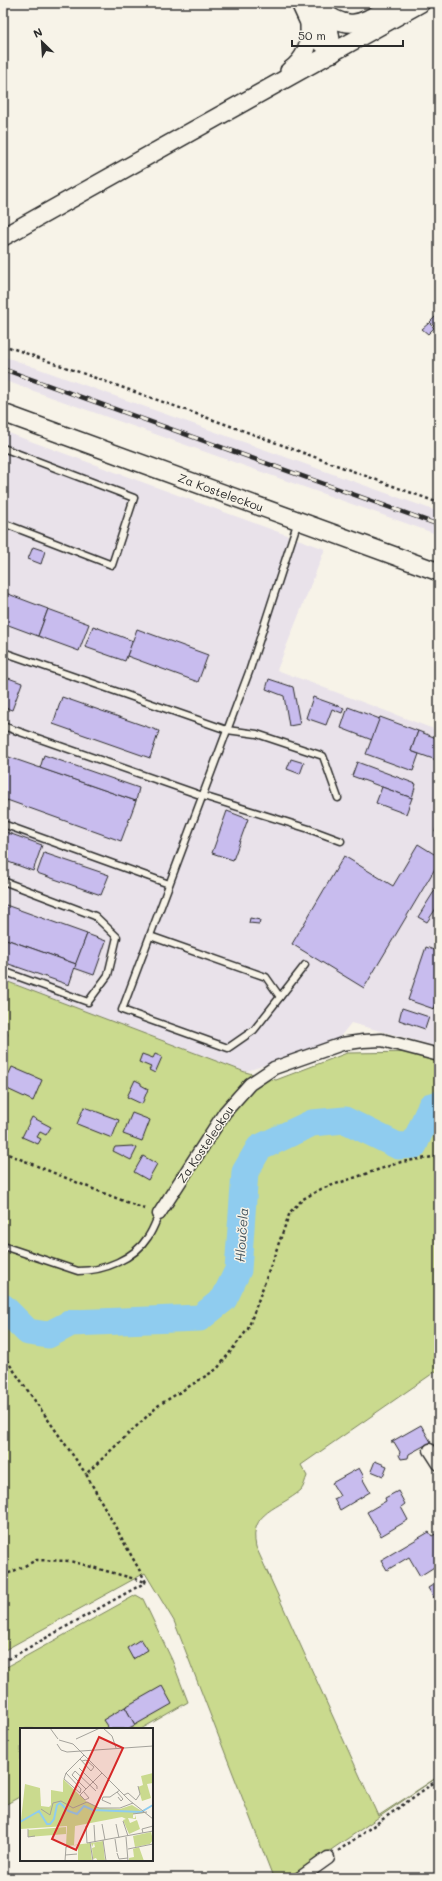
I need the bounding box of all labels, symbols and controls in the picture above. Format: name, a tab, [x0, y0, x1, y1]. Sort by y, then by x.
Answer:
north arrow	[22, 22, 62, 62]
scale bar	[292, 22, 403, 48]
text: N	[31, 24, 45, 41]
text: 50 m	[298, 27, 326, 43]
street label: Za Kosteleckou	[176, 469, 266, 515]
street label: Za Kosteleckou	[173, 1102, 237, 1186]
water label: Hloučela	[231, 1207, 251, 1263]
inset map	[20, 1728, 153, 1861]

